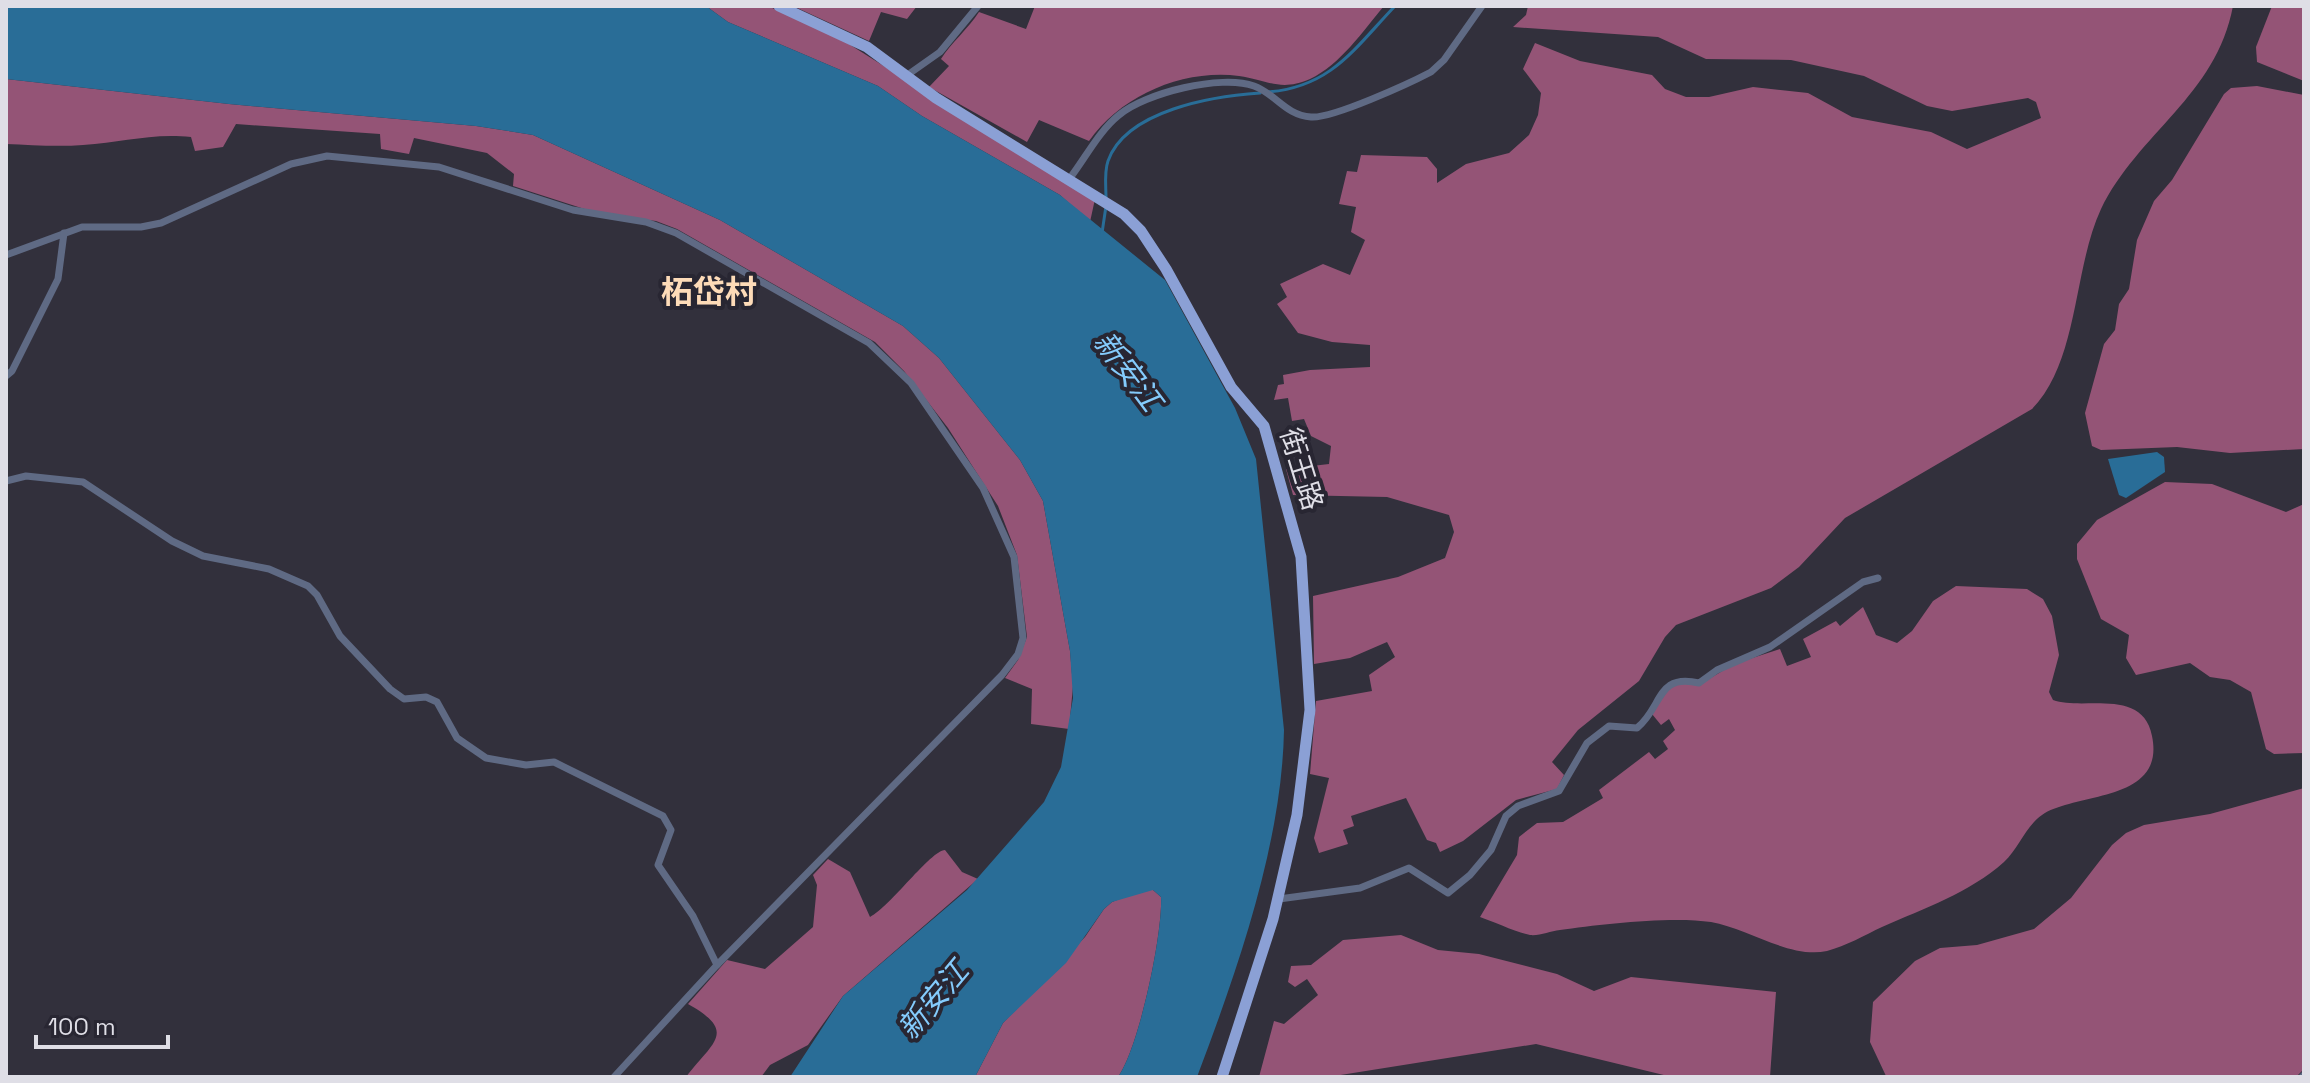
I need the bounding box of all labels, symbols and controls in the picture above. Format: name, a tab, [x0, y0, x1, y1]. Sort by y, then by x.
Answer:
district label: 柘岱村	[661, 272, 757, 312]
water label: 新安江	[1085, 323, 1172, 421]
street label: 街王路	[1273, 424, 1331, 514]
water label: 新安江	[889, 951, 979, 1047]
scale bar	[36, 999, 168, 1049]
text: 100 m	[48, 1011, 116, 1042]

